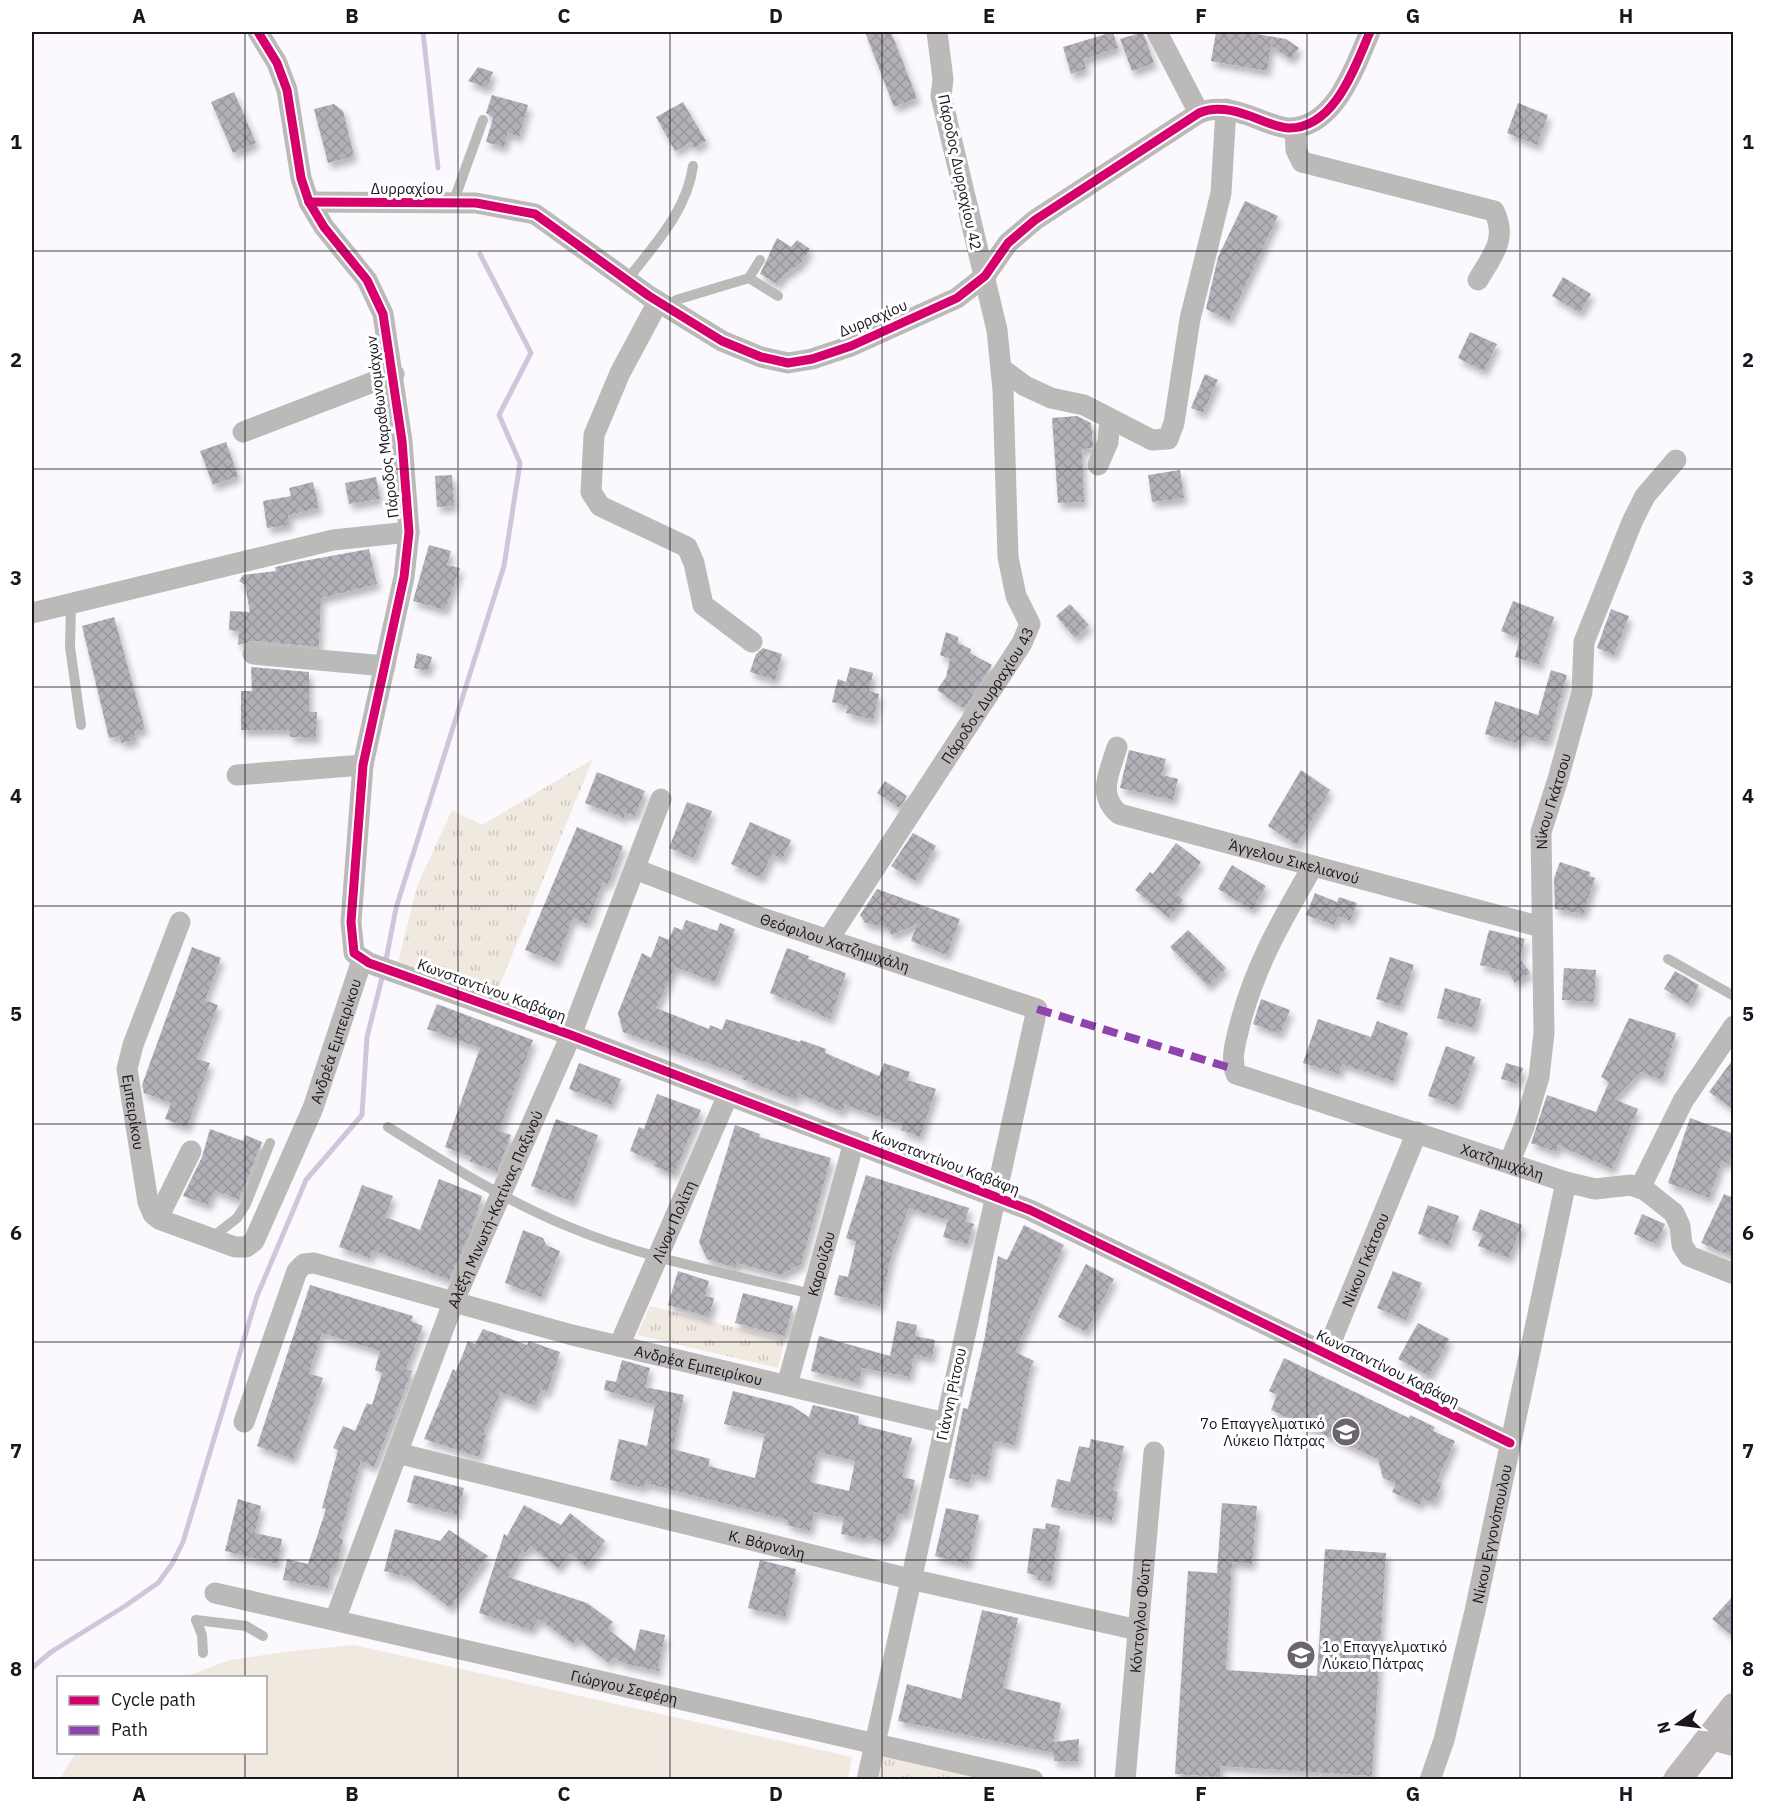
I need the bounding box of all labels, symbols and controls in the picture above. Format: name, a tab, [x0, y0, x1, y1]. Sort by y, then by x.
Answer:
text: A	[132, 2, 146, 29]
text: B	[345, 2, 359, 29]
text: C	[557, 2, 571, 29]
text: D	[769, 2, 783, 29]
text: E	[983, 2, 995, 29]
text: F	[1195, 2, 1207, 29]
text: G	[1406, 2, 1420, 29]
text: H	[1619, 2, 1633, 29]
street label: Πάροδος Δυρραχίου 42	[934, 92, 986, 252]
text: 1	[10, 128, 22, 155]
text: 1	[1742, 128, 1754, 155]
street label: Δυρραχίου	[371, 179, 443, 198]
street label: Δυρραχίου	[836, 295, 910, 341]
street label: Πάροδος Μαραθωνομάχων	[361, 334, 403, 519]
text: 2	[10, 346, 22, 373]
text: 2	[1742, 346, 1754, 373]
text: 3	[10, 564, 22, 591]
text: 3	[1742, 564, 1754, 591]
street label: Πάροδος Δυρραχίου 43	[936, 624, 1037, 767]
street label: Νίκου Γκάτσου	[1531, 751, 1574, 850]
text: 4	[10, 782, 22, 809]
text: 4	[1742, 782, 1754, 809]
street label: Άγγελου Σικελιανού	[1227, 834, 1362, 888]
street label: Θεόφιλου Χατζημιχάλη	[758, 909, 912, 976]
street label: Κωνσταντίνου Καβάφη	[415, 954, 569, 1026]
street label: Ανδρέα Εμπειρίκου	[306, 976, 365, 1106]
text: 5	[10, 1000, 22, 1027]
text: 5	[1742, 1000, 1754, 1027]
street label: Εμπειρίκου	[118, 1073, 149, 1151]
street label: Αλέξη Μινωτή-Κατίνας Παξινού	[443, 1107, 546, 1311]
street label: Κωνσταντίνου Καβάφη	[869, 1125, 1023, 1199]
street label: Χατζημιχάλη	[1458, 1139, 1547, 1184]
street label: Λίνου Πολίτη	[647, 1177, 699, 1265]
street label: Νίκου Γκάτσου	[1337, 1210, 1392, 1309]
text: 6	[10, 1219, 22, 1246]
text: 6	[1742, 1219, 1754, 1246]
street label: Καρούζου	[802, 1229, 839, 1298]
street label: Κωνσταντίνου Καβάφη	[1313, 1325, 1463, 1411]
street label: Ανδρέα Εμπειρίκου	[633, 1341, 765, 1389]
street label: Γιάννη Ρίτσου	[932, 1346, 970, 1442]
place label: 7ο Επαγγελματικό Λύκειο Πάτρας	[1200, 1414, 1325, 1450]
school or university icon: 7ο Επαγγελματικό Λύκειο Πάτρας	[1330, 1416, 1362, 1448]
text: 7	[10, 1437, 22, 1464]
text: 7	[1742, 1437, 1754, 1464]
street label: Νίκου Εγγονόπουλου	[1467, 1462, 1515, 1605]
street label: Κ. Βάρναλη	[727, 1525, 807, 1562]
street label: Κόντογλου Φώτη	[1125, 1557, 1154, 1674]
place label: 1o Επαγγελματικό Λύκειο Πάτρας	[1322, 1637, 1447, 1673]
school or university icon: 1o Επαγγελματικό Λύκειο Πάτρας	[1285, 1639, 1317, 1671]
text: 8	[10, 1655, 22, 1682]
text: 8	[1742, 1655, 1754, 1682]
street label: Γιώργου Σεφέρη	[569, 1665, 680, 1708]
legend	[57, 1676, 267, 1754]
text: Cycle path	[111, 1688, 196, 1711]
north arrow	[1648, 1694, 1708, 1754]
text: Path	[111, 1718, 148, 1741]
text: N	[1652, 1720, 1675, 1736]
text: A	[132, 1780, 146, 1807]
text: B	[345, 1780, 359, 1807]
text: C	[557, 1780, 571, 1807]
text: D	[769, 1780, 783, 1807]
text: E	[983, 1780, 995, 1807]
text: F	[1195, 1780, 1207, 1807]
text: G	[1406, 1780, 1420, 1807]
text: H	[1619, 1780, 1633, 1807]

